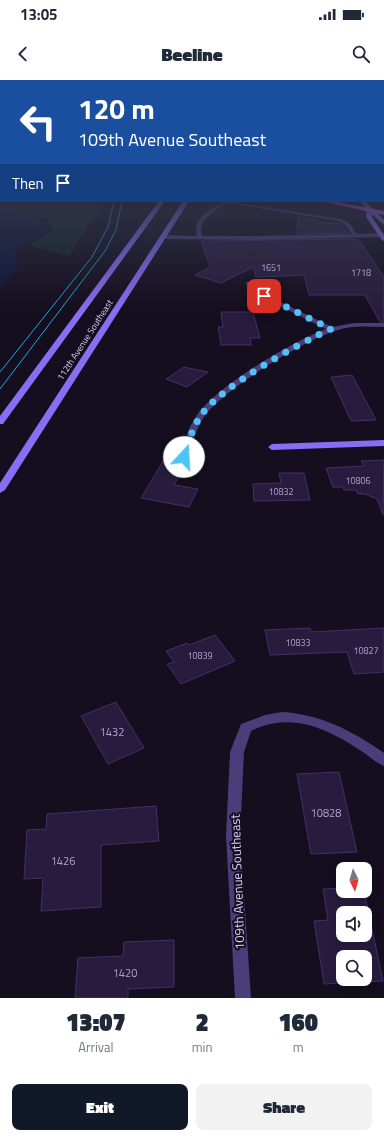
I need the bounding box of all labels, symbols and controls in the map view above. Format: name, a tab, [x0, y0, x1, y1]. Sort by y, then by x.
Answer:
text: 13:05	[20, 3, 57, 26]
text: Beeline	[161, 41, 223, 68]
icon: back	[12, 43, 34, 65]
icon: search	[350, 43, 372, 65]
text: 120 m	[78, 87, 155, 130]
icon: left	[12, 96, 64, 148]
text: 109th Avenue Southeast	[78, 126, 266, 153]
text: Then	[12, 172, 44, 195]
icon: arrive	[52, 172, 74, 194]
house number: 1651	[261, 261, 281, 274]
house number: 1718	[351, 266, 371, 279]
pin	[247, 279, 281, 313]
icon: arrive	[253, 285, 275, 307]
street label: 112th Avenue Southeast	[54, 296, 116, 383]
position arrow	[163, 436, 205, 478]
house number: 10806	[345, 474, 371, 487]
house number: 10832	[268, 485, 294, 498]
house number: 10833	[285, 636, 311, 649]
house number: 10827	[353, 644, 379, 657]
house number: 10839	[187, 649, 213, 662]
house number: 1432	[100, 724, 124, 740]
house number: 10828	[311, 805, 341, 821]
street label: 109th Avenue Southeast	[225, 813, 249, 950]
house number: 1426	[51, 853, 75, 869]
north arrow	[336, 862, 372, 898]
map controls	[336, 862, 372, 986]
button: sound	[336, 906, 372, 942]
button: search	[336, 950, 372, 986]
house number: 1420	[113, 965, 137, 981]
text: 13:07	[66, 1004, 126, 1040]
text: 2	[195, 1004, 209, 1040]
text: 160	[278, 1004, 318, 1040]
text: Arrival	[78, 1037, 113, 1057]
text: min	[192, 1037, 212, 1057]
text: m	[293, 1037, 304, 1057]
button: Exit	[12, 1084, 188, 1130]
button: Share	[196, 1084, 372, 1130]

